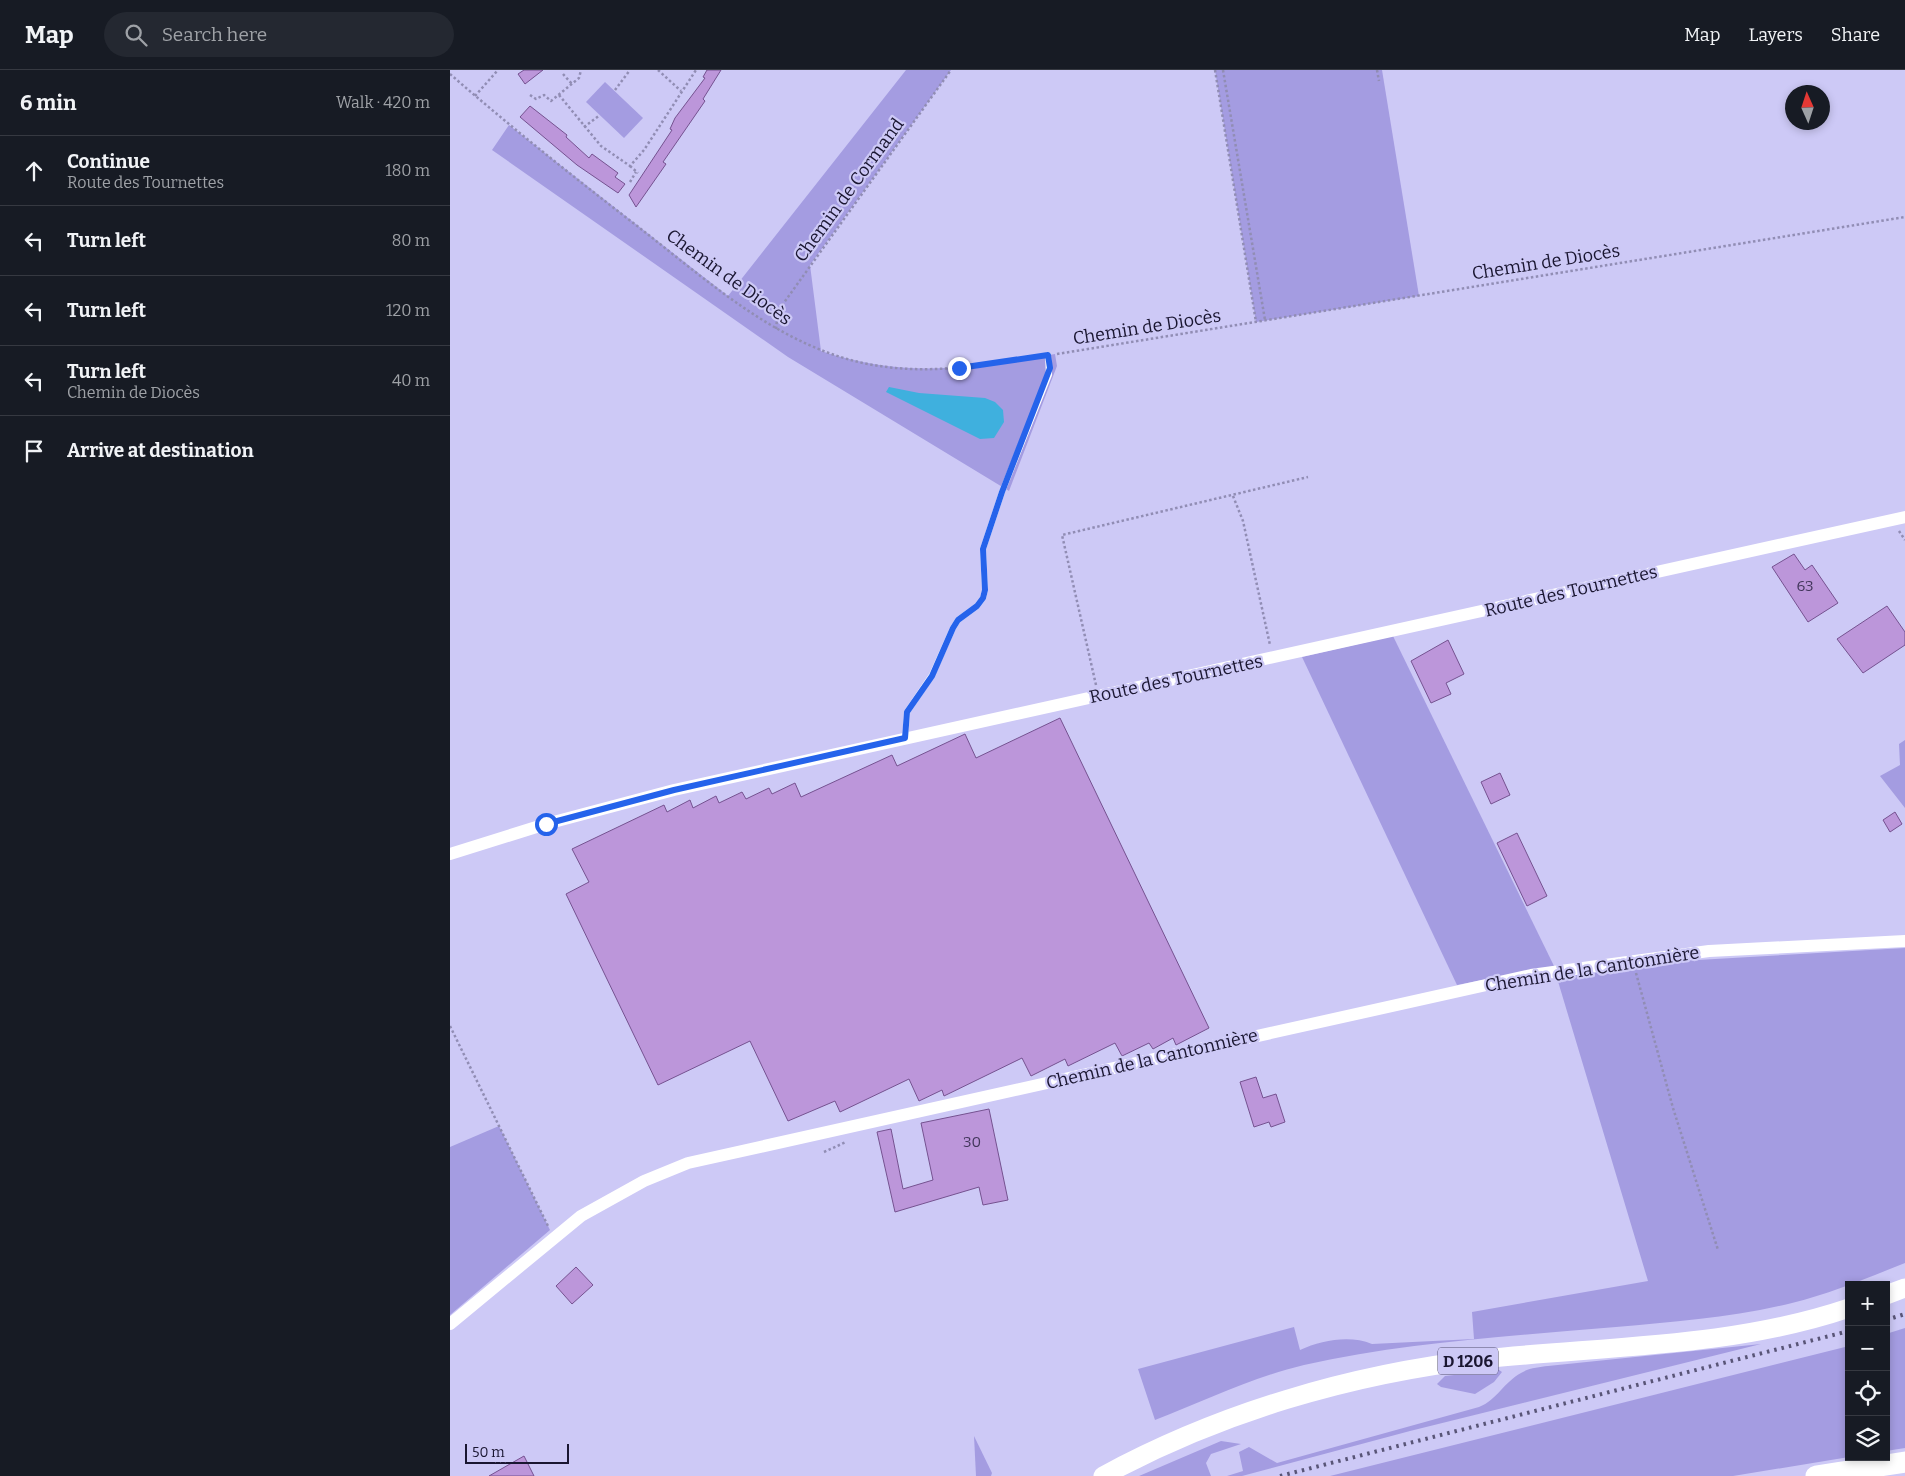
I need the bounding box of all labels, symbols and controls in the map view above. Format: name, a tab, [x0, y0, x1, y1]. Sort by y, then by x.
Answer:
search box	[104, 12, 454, 57]
text: Map	[25, 21, 74, 49]
icon: search	[122, 21, 150, 49]
text: Search here	[162, 23, 267, 46]
text: Map	[1684, 24, 1720, 46]
text: Layers	[1748, 24, 1803, 46]
text: Share	[1831, 24, 1880, 46]
north arrow	[1785, 85, 1830, 130]
text: 6 min	[20, 90, 76, 116]
text: Walk · 420 m	[336, 93, 430, 112]
street label: Chemin de Cormand	[790, 114, 909, 266]
text: Continue	[67, 150, 150, 173]
icon: ahead	[20, 157, 48, 185]
text: 180 m	[385, 161, 430, 180]
text: Route des Tournettes	[67, 173, 224, 192]
street label: Chemin de Diocès	[662, 224, 796, 330]
icon: left	[20, 227, 48, 255]
text: Turn left	[67, 229, 146, 252]
text: 80 m	[392, 231, 430, 250]
street label: Chemin de Diocès	[1470, 239, 1622, 285]
icon: left	[20, 297, 48, 325]
text: Turn left	[67, 299, 146, 322]
text: 120 m	[386, 301, 430, 320]
street label: Chemin de Diocès	[1071, 304, 1223, 350]
route end	[948, 357, 971, 380]
text: Turn left	[67, 360, 146, 383]
icon: left	[20, 367, 48, 395]
text: 40 m	[392, 371, 430, 390]
text: Chemin de Diocès	[67, 383, 200, 402]
icon: arrive	[20, 437, 48, 465]
text: Arrive at destination	[67, 439, 254, 462]
street label: Route des Tournettes	[1482, 560, 1660, 622]
house number: 63	[1796, 577, 1814, 595]
street label: Route des Tournettes	[1087, 650, 1265, 708]
route start	[535, 813, 558, 836]
street label: Chemin de la Cantonnière	[1483, 941, 1701, 997]
street label: Chemin de la Cantonnière	[1044, 1024, 1260, 1094]
house number: 30	[963, 1133, 981, 1151]
map controls	[1845, 1281, 1890, 1461]
button: +	[1845, 1281, 1890, 1326]
button: −	[1845, 1326, 1890, 1371]
road number: D 1206	[1438, 1348, 1498, 1374]
button: locate	[1845, 1371, 1890, 1416]
button: layers	[1845, 1416, 1890, 1461]
scale bar	[465, 1441, 569, 1464]
text: 50 m	[472, 1444, 505, 1461]

